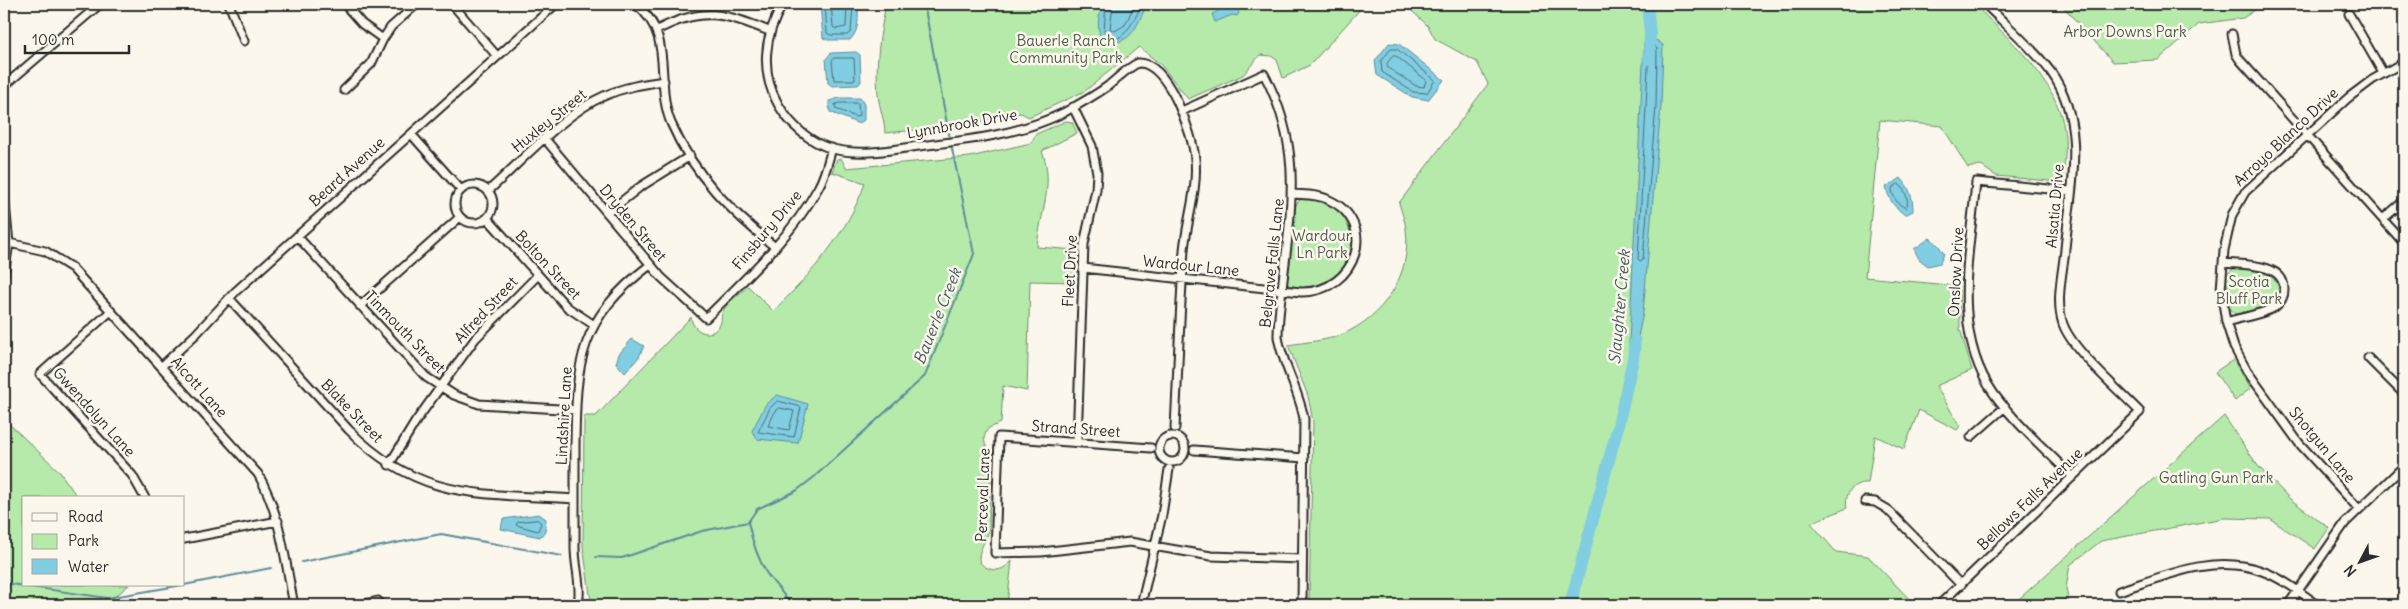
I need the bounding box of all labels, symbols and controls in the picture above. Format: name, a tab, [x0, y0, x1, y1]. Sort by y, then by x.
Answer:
scale bar	[25, 22, 129, 54]
park label: Arbor Downs Park	[2063, 22, 2187, 41]
text: 100 m	[32, 30, 74, 49]
park label: Bauerle Ranch Community Park	[1009, 31, 1123, 67]
street label: Arroyo Blanco Drive	[2229, 83, 2342, 190]
street label: Huxley Street	[508, 85, 590, 156]
street label: Lynnbrook Drive	[905, 104, 1019, 143]
street label: Beard Avenue	[305, 133, 388, 211]
street label: Alsatia Drive	[2041, 163, 2068, 249]
street label: Dryden Street	[596, 180, 671, 265]
street label: Finsbury Drive	[728, 186, 805, 273]
street label: Belgrave Falls Lane	[1255, 197, 1288, 329]
street label: Bolton Street	[512, 226, 585, 303]
park label: Wardour Ln Park	[1292, 226, 1352, 262]
street label: Onslow Drive	[1944, 227, 1967, 317]
street label: Fleet Drive	[1058, 234, 1081, 307]
water label: Slaughter Creek	[1604, 247, 1634, 365]
street label: Wardour Lane	[1142, 251, 1240, 280]
water label: Bauerle Creek	[909, 263, 966, 367]
street label: Alfred Street	[450, 272, 521, 347]
park label: Scotia Bluff Park	[2216, 272, 2283, 308]
street label: Tinmouth Street	[361, 286, 450, 377]
street label: Alcott Lane	[167, 352, 232, 421]
street label: Gwendolyn Lane	[49, 363, 140, 460]
street label: Lindshire Lane	[551, 366, 576, 466]
street label: Blake Street	[317, 375, 387, 446]
street label: Shotgun Lane	[2285, 403, 2360, 486]
street label: Strand Street	[1031, 416, 1121, 441]
street label: Bellows Falls Avenue	[1973, 444, 2086, 554]
street label: Perceval Lane	[971, 448, 994, 542]
park label: Gatling Gun Park	[2159, 468, 2274, 487]
legend	[22, 496, 185, 586]
text: Road	[68, 507, 103, 526]
text: Park	[68, 531, 99, 550]
north arrow	[2336, 536, 2386, 586]
text: Water	[68, 557, 109, 576]
text: N	[2340, 561, 2360, 580]

